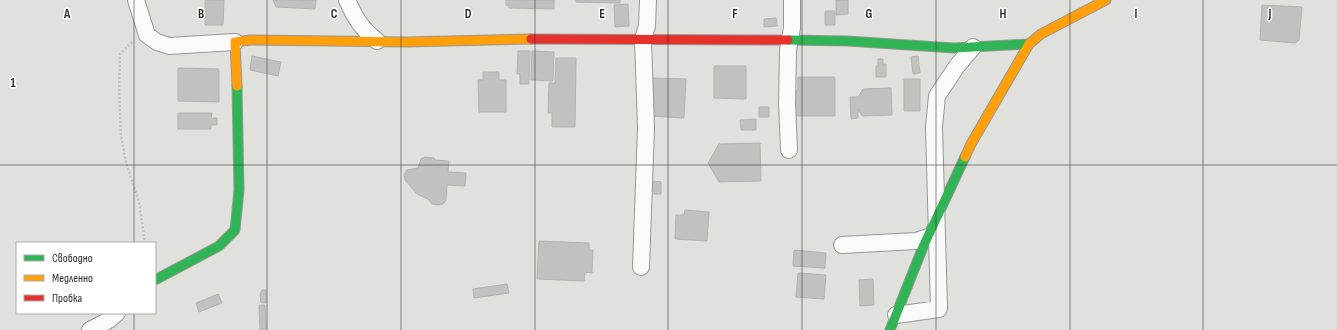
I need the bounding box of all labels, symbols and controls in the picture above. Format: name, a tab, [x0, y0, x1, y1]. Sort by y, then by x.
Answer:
text: A	[63, 6, 71, 22]
text: B	[198, 6, 204, 22]
text: C	[331, 6, 338, 22]
text: D	[465, 6, 472, 22]
text: E	[599, 6, 605, 22]
text: F	[732, 6, 738, 22]
text: G	[866, 6, 873, 22]
text: H	[1000, 6, 1007, 22]
text: I	[1135, 6, 1138, 22]
text: J	[1268, 6, 1272, 22]
text: 1	[10, 75, 16, 91]
legend	[16, 242, 156, 314]
text: Свободно	[52, 251, 93, 266]
text: Медленно	[52, 271, 93, 286]
text: Пробка	[52, 291, 83, 306]

